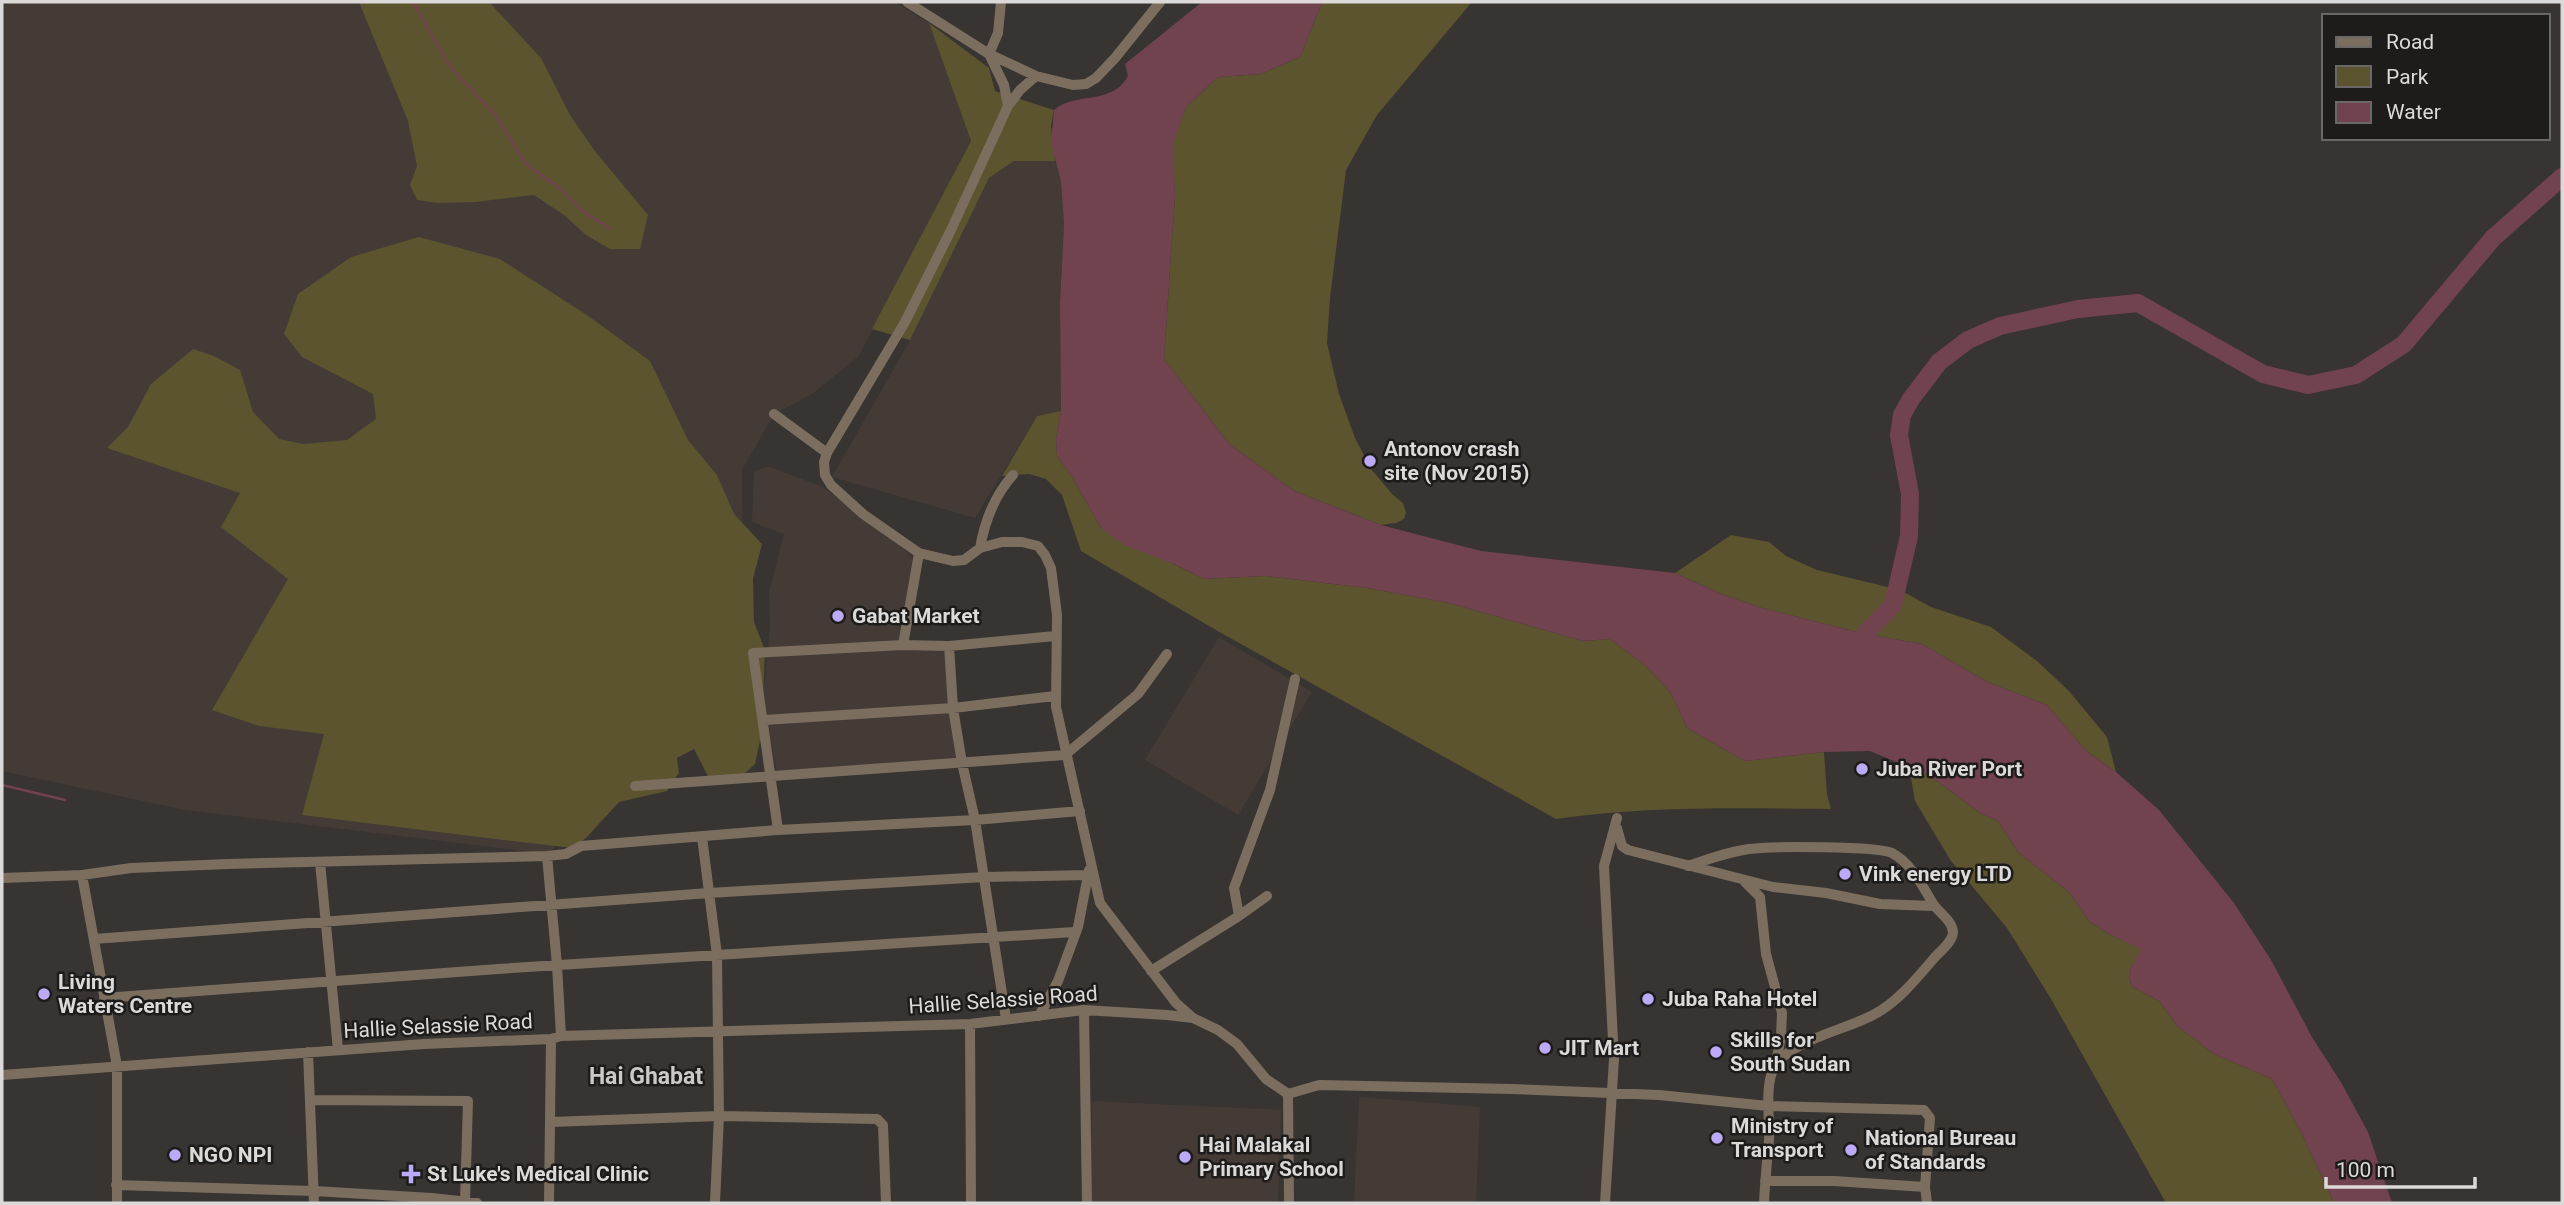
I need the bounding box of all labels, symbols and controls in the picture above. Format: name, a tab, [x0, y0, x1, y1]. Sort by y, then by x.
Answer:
legend	[2322, 14, 2550, 140]
text: Road	[2386, 30, 2434, 54]
text: Park	[2386, 65, 2429, 89]
text: Water	[2386, 100, 2441, 124]
place label: Antonov crash site (Nov 2015)	[1384, 437, 1529, 485]
marker: Antonov crash site (Nov 2015)	[1362, 453, 1378, 469]
place label: Gabat Market	[852, 604, 980, 628]
marker: Gabat Market	[830, 608, 846, 624]
place label: Juba River Port	[1876, 757, 2022, 781]
marker: Juba River Port	[1854, 761, 1870, 777]
place label: Vink energy LTD	[1859, 862, 2012, 886]
marker: Vink energy LTD	[1837, 866, 1853, 882]
place label: Living Waters Centre	[58, 970, 192, 1018]
street label: Hallie Selassie Road	[908, 981, 1098, 1019]
marker: Living Waters Centre	[36, 986, 52, 1002]
place label: Juba Raha Hotel	[1662, 987, 1817, 1011]
marker: Juba Raha Hotel	[1640, 991, 1656, 1007]
street label: Hallie Selassie Road	[343, 1009, 533, 1043]
place label: Skills for South Sudan	[1730, 1028, 1850, 1076]
place label: JIT Mart	[1559, 1036, 1639, 1060]
marker: JIT Mart	[1537, 1040, 1553, 1056]
marker: Skills for South Sudan	[1708, 1044, 1724, 1060]
district label: Hai Ghabat	[589, 1063, 703, 1090]
place label: Ministry of Transport	[1731, 1114, 1834, 1162]
place label: National Bureau of Standards	[1865, 1126, 2016, 1174]
marker: Ministry of Transport	[1709, 1130, 1725, 1146]
place label: Hai Malakal Primary School	[1199, 1133, 1344, 1181]
marker: National Bureau of Standards	[1843, 1142, 1859, 1158]
place label: NGO NPI	[189, 1143, 272, 1167]
scale bar	[2326, 1146, 2475, 1190]
marker: NGO NPI	[167, 1147, 183, 1163]
marker: Hai Malakal Primary School	[1177, 1149, 1193, 1165]
text: 100 m	[2336, 1158, 2395, 1182]
place label: St Luke's Medical Clinic	[427, 1162, 649, 1186]
marker: St Luke's Medical Clinic	[401, 1164, 421, 1184]

